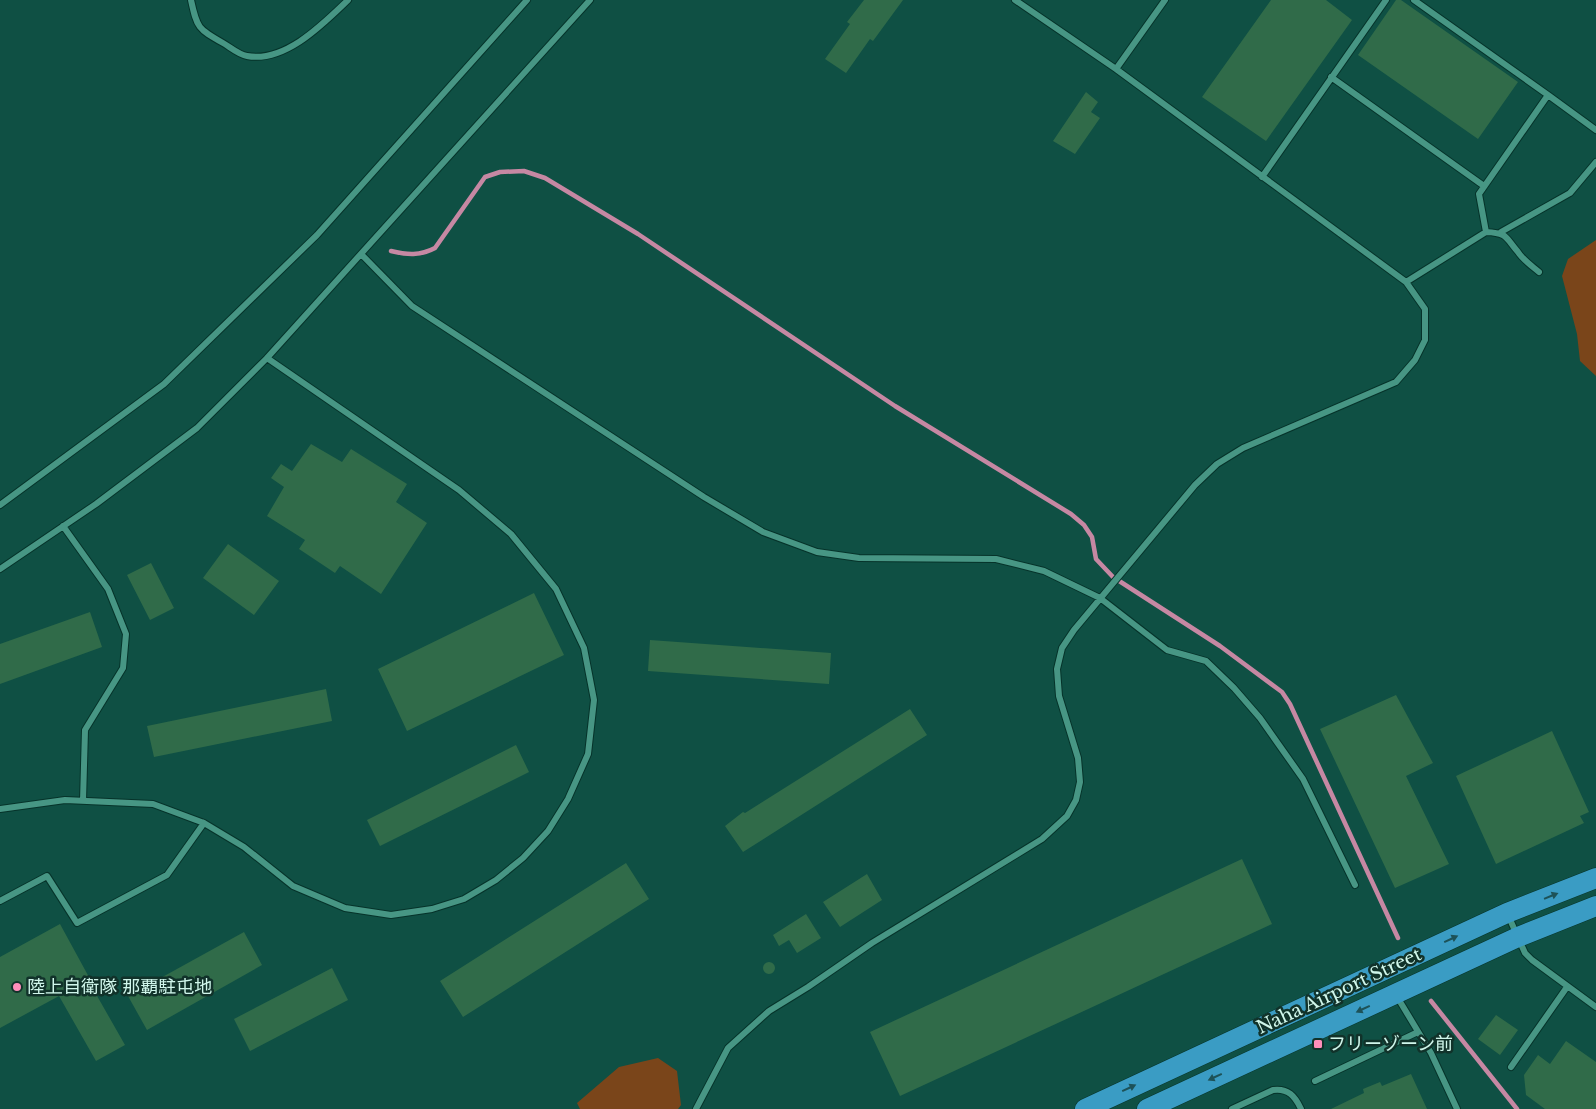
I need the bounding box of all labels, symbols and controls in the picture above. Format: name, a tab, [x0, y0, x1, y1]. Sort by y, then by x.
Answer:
one-way arrow	[1544, 892, 1559, 899]
one-way arrow	[1444, 935, 1459, 944]
street label: Naha Airport Street	[1253, 943, 1425, 1039]
place label: 陸上自衛隊 那覇駐屯地	[27, 976, 212, 998]
marker: 陸上自衛隊 那覇駐屯地	[11, 981, 23, 993]
one-way arrow	[1356, 1006, 1370, 1014]
place label: フリーゾーン前	[1328, 1033, 1453, 1055]
marker: フリーゾーン前	[1312, 1038, 1324, 1050]
one-way arrow	[1208, 1074, 1222, 1082]
one-way arrow	[1122, 1084, 1136, 1092]

